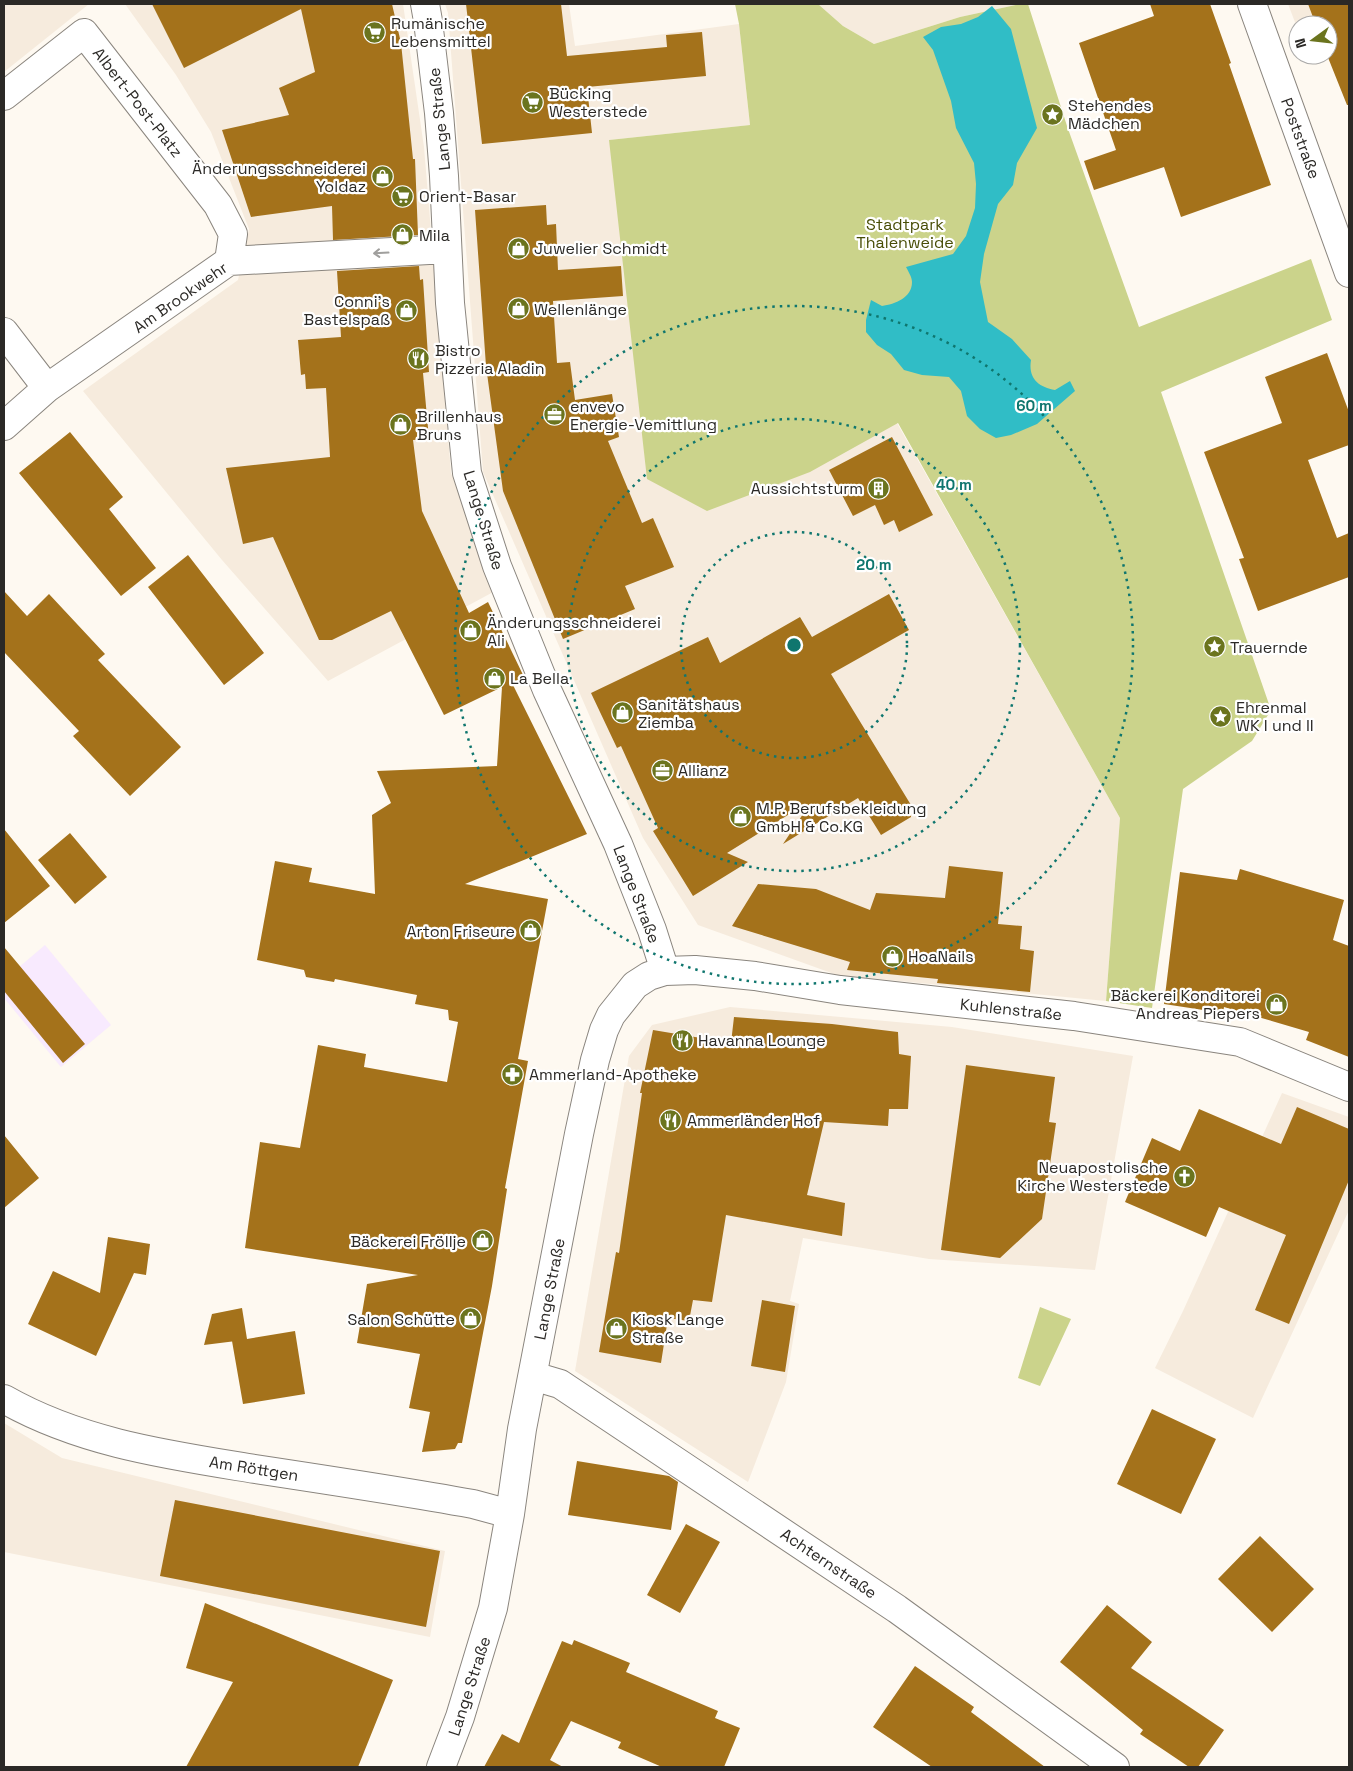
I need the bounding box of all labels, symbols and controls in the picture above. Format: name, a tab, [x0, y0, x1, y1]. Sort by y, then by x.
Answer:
place label: Rumänische Lebensmittel	[391, 13, 491, 52]
north arrow	[1288, 15, 1338, 65]
supermarket icon: Rumänische Lebensmittel	[363, 20, 387, 44]
text: N	[1291, 36, 1310, 50]
street label: Albert-Post-Platz	[88, 43, 187, 162]
street label: Lange Straße	[424, 67, 455, 171]
place label: Bücking Westerstede	[549, 83, 648, 122]
supermarket icon: Bücking Westerstede	[521, 90, 545, 114]
place label: Stehendes Mädchen	[1068, 95, 1152, 134]
street label: Poststraße	[1276, 95, 1325, 182]
place icon: Stehendes Mädchen	[1040, 102, 1064, 126]
place label: Änderungsschneiderei Yoldaz	[192, 158, 366, 197]
shop icon: Änderungsschneiderei Yoldaz	[370, 165, 394, 189]
supermarket icon: Orient-Basar	[391, 184, 415, 208]
place label: Orient-Basar	[419, 186, 516, 207]
park label: Stadtpark Thalenweide	[856, 214, 954, 253]
shop icon: Mila	[391, 223, 415, 247]
place label: Mila	[419, 225, 450, 246]
shop icon: Juwelier Schmidt	[506, 236, 530, 260]
place label: Juwelier Schmidt	[534, 238, 667, 259]
one-way arrow	[373, 249, 389, 258]
street label: Am Brookwehr	[129, 257, 232, 338]
place label: Conni's Bastelspaß	[304, 291, 390, 330]
shop icon: Wellenlänge	[506, 297, 530, 321]
shop icon: Conni's Bastelspaß	[394, 298, 418, 322]
place label: Wellenlänge	[534, 299, 627, 320]
place label: Bistro Pizzeria Aladin	[435, 340, 544, 379]
restaurant icon: Bistro Pizzeria Aladin	[407, 347, 431, 371]
place label: envevo Energie-Vemittlung	[570, 396, 717, 435]
text: 60 m	[1016, 396, 1052, 415]
office icon: envevo Energie-Vemittlung	[542, 403, 566, 427]
place label: Brillenhaus Bruns	[417, 406, 502, 445]
shop icon: Brillenhaus Bruns	[389, 413, 413, 437]
street label: Lange Straße	[458, 468, 509, 573]
text: 40 m	[936, 475, 972, 494]
building icon: Aussichtsturm	[867, 476, 891, 500]
place label: Aussichtsturm	[751, 478, 863, 499]
text: 20 m	[856, 555, 892, 574]
place label: Änderungsschneiderei Ali	[487, 612, 661, 651]
shop icon: Änderungsschneiderei Ali	[459, 619, 483, 643]
place icon: Trauernde	[1202, 635, 1226, 659]
centre of rings	[785, 636, 803, 654]
place label: Trauernde	[1230, 637, 1308, 658]
shop icon: La Bella	[482, 666, 506, 690]
place label: La Bella	[510, 668, 569, 689]
place label: Sanitätshaus Ziemba	[638, 694, 740, 733]
place label: Ehrenmal WK I und II	[1236, 697, 1314, 736]
shop icon: Sanitätshaus Ziemba	[610, 701, 634, 725]
place icon: Ehrenmal WK I und II	[1208, 704, 1232, 728]
office icon: Allianz	[650, 758, 674, 782]
place label: Allianz	[678, 760, 727, 781]
place label: M.P. Berufsbekleidung GmbH & Co.KG	[756, 798, 927, 837]
shop icon: M.P. Berufsbekleidung GmbH & Co.KG	[728, 805, 752, 829]
street label: Lange Straße	[608, 842, 665, 946]
shop icon: Arton Friseure	[519, 919, 543, 943]
place label: Arton Friseure	[407, 921, 515, 942]
shop icon: HoaNails	[880, 944, 904, 968]
place label: HoaNails	[908, 946, 974, 967]
place label: Bäckerei Konditorei Andreas Piepers	[1111, 985, 1260, 1024]
shop icon: Bäckerei Konditorei Andreas Piepers	[1264, 992, 1288, 1016]
street label: Kuhlenstraße	[959, 994, 1063, 1025]
restaurant icon: Havanna Lounge	[670, 1028, 694, 1052]
place label: Havanna Lounge	[698, 1030, 826, 1051]
pharmacy icon: Ammerland-Apotheke	[501, 1062, 525, 1086]
place label: Ammerland-Apotheke	[529, 1064, 697, 1085]
restaurant icon: Ammerländer Hof	[659, 1108, 683, 1132]
place label: Ammerländer Hof	[687, 1110, 820, 1131]
place label: Neuapostolische Kirche Westerstede	[1017, 1157, 1168, 1196]
church icon: Neuapostolische Kirche Westerstede	[1172, 1164, 1196, 1188]
shop icon: Bäckerei Fröllje	[470, 1229, 494, 1253]
place label: Bäckerei Fröllje	[350, 1231, 466, 1252]
street label: Lange Straße	[529, 1236, 570, 1342]
shop icon: Salon Schütte	[459, 1307, 483, 1331]
place label: Salon Schütte	[347, 1309, 455, 1330]
place label: Kiosk Lange Straße	[632, 1309, 724, 1348]
shop icon: Kiosk Lange Straße	[604, 1316, 628, 1340]
street label: Am Röttgen	[208, 1451, 300, 1486]
street label: Achternstraße	[777, 1523, 881, 1603]
street label: Lange Straße	[444, 1634, 495, 1738]

